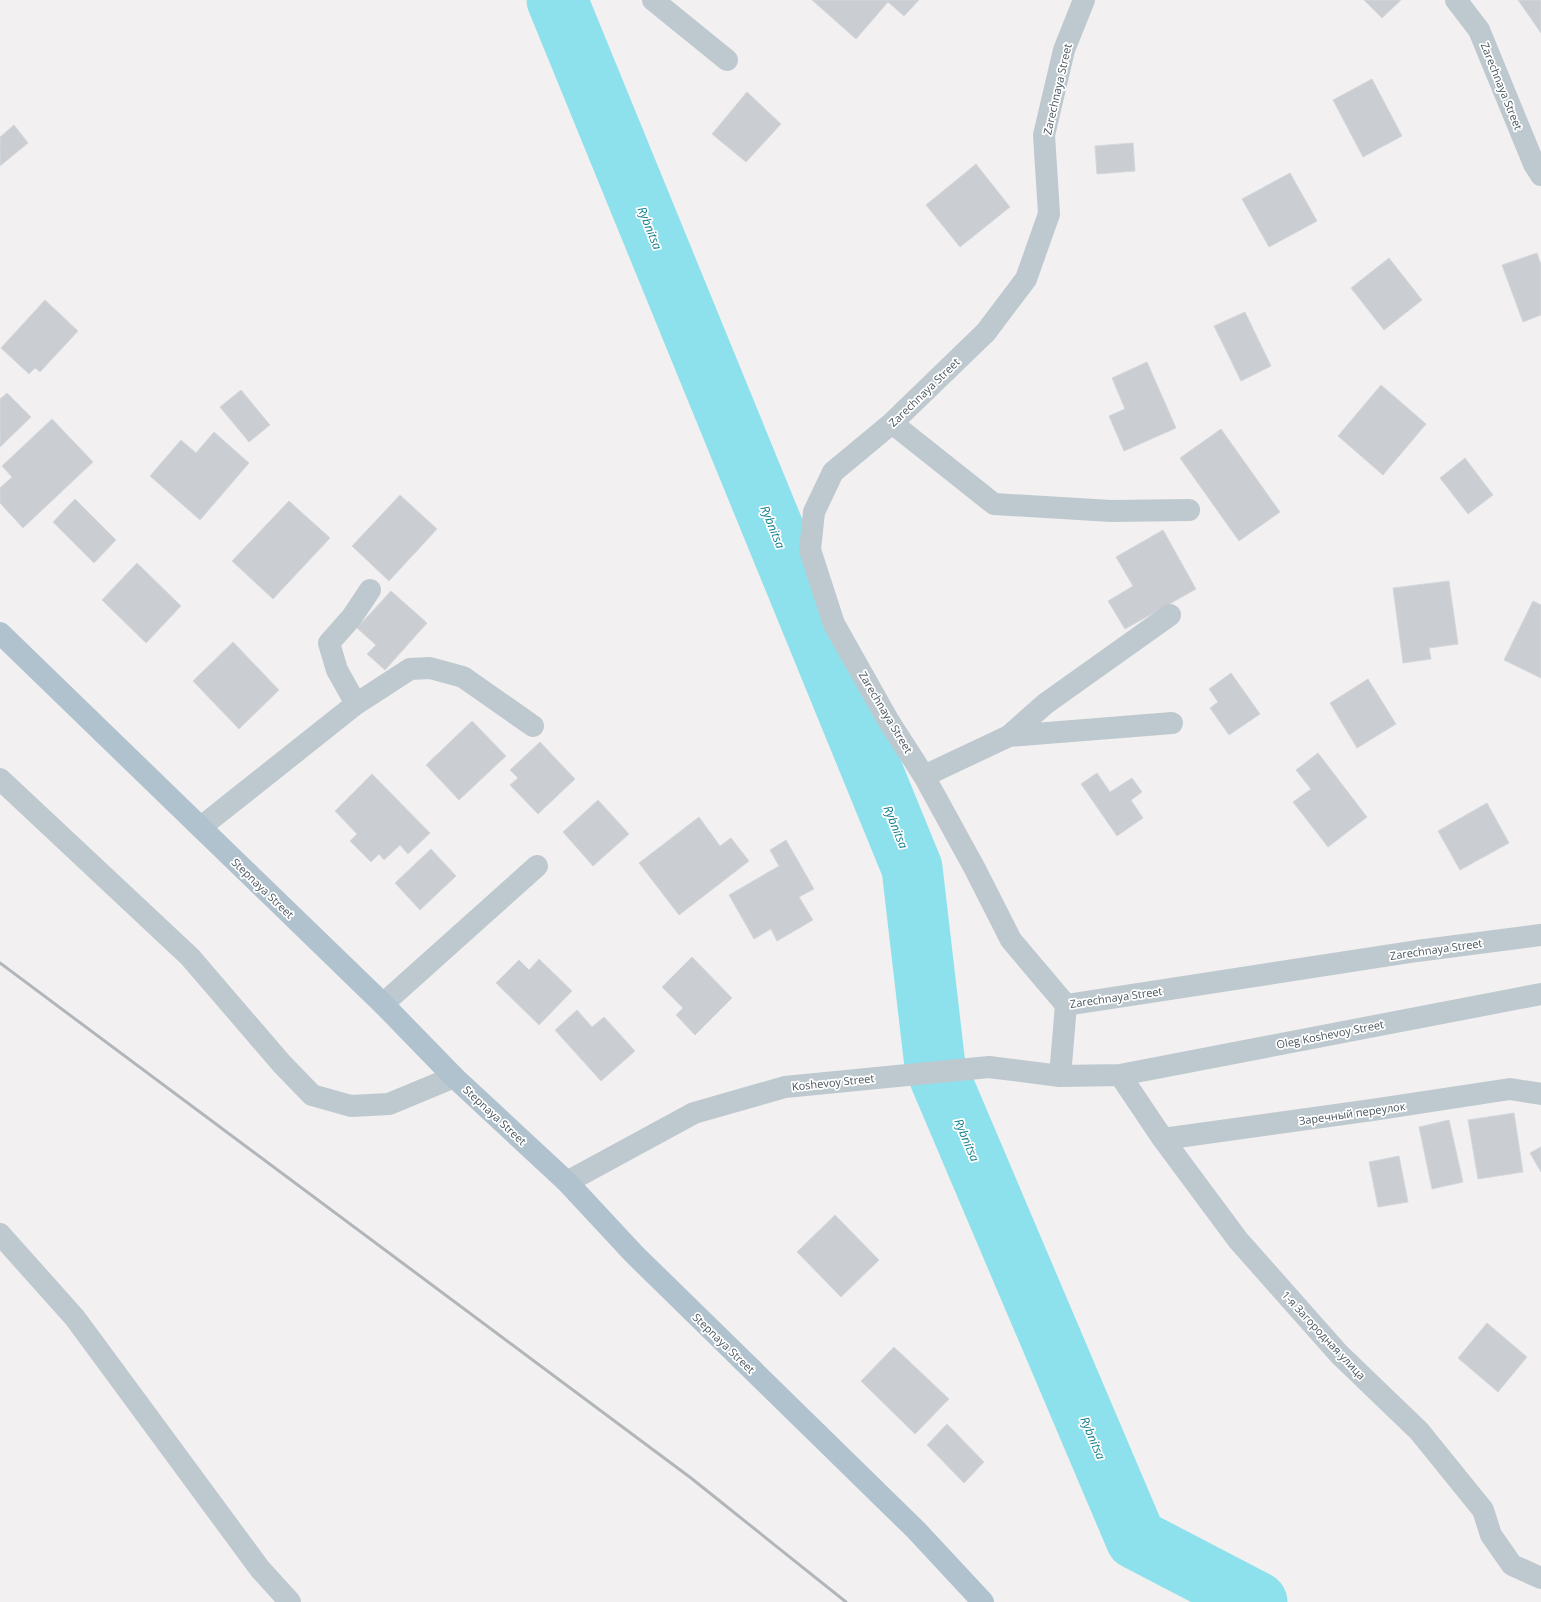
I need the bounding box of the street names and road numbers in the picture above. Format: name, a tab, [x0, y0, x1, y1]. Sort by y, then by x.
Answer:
street label: Zarechnaya Street	[1478, 40, 1526, 132]
street label: Zarechnaya Street	[1039, 42, 1075, 136]
street label: Zarechnaya Street	[885, 354, 963, 430]
street label: Zarechnaya Street	[856, 668, 916, 756]
street label: Stepnaya Street	[229, 854, 297, 922]
street label: Zarechnaya Street	[1389, 935, 1483, 963]
street label: Zarechnaya Street	[1069, 983, 1163, 1011]
street label: Oleg Koshevoy Street	[1275, 1016, 1385, 1052]
street label: Koshevoy Street	[791, 1070, 875, 1094]
street label: Stepnaya Street	[460, 1082, 530, 1148]
street label: Заречный переулок	[1298, 1098, 1407, 1128]
street label: 1-я Загородная улица	[1279, 1287, 1369, 1383]
street label: Stepnaya Street	[690, 1309, 758, 1377]

